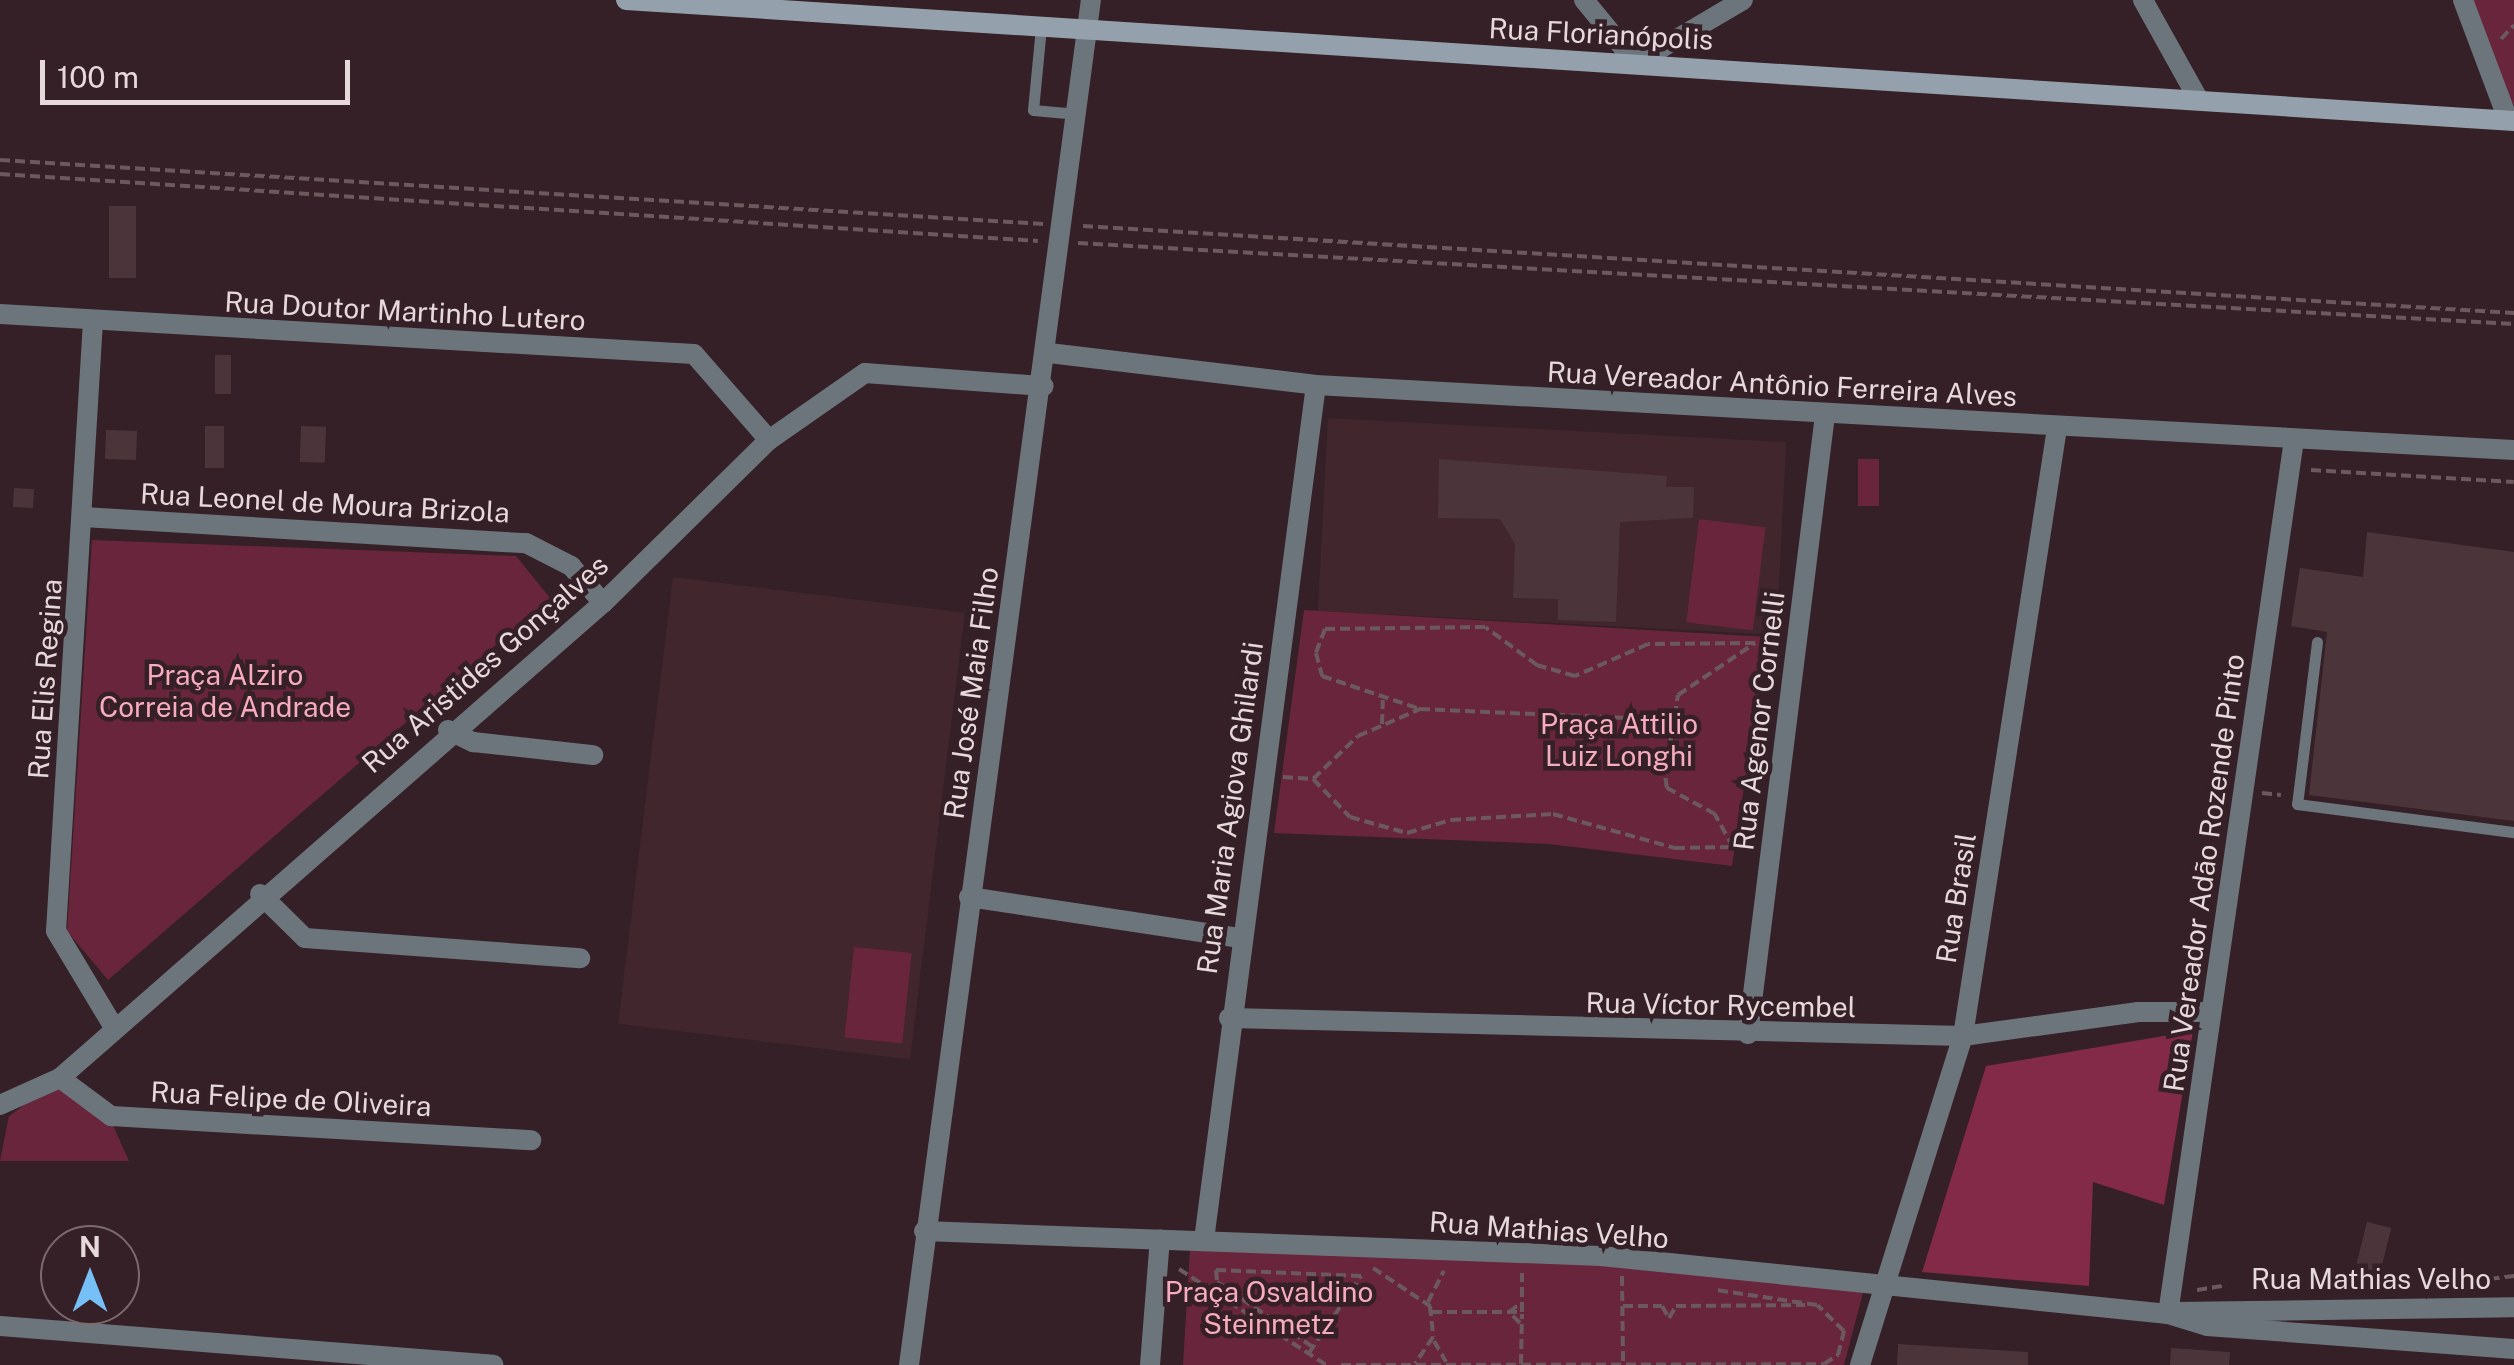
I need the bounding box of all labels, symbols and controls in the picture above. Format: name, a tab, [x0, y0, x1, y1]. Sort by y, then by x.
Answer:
street label: Rua Florianópolis	[1488, 11, 1714, 57]
scale bar	[45, 40, 355, 102]
text: 100 m	[57, 59, 139, 95]
street label: Rua Doutor Martinho Lutero	[223, 285, 587, 337]
street label: Rua Vereador Antônio Ferreira Alves	[1546, 355, 2018, 413]
street label: Rua Leonel de Moura Brizola	[139, 477, 511, 529]
street label: Rua Aristides Gonçalves	[355, 548, 615, 780]
street label: Rua José Maia Filho	[937, 565, 1005, 821]
street label: Rua Elis Regina	[21, 578, 69, 780]
street label: Rua Agenor Cornelli	[1726, 590, 1792, 852]
street label: Rua Maria Agiova Ghilardi	[1190, 640, 1270, 976]
street label: Rua Vereador Adão Rozende Pinto	[2157, 651, 2251, 1095]
park label: Praça Alziro Correia de Andrade	[99, 658, 351, 724]
park label: Praça Attilio Luiz Longhi	[1540, 707, 1698, 773]
street label: Rua Brasil	[1929, 830, 1983, 966]
street label: Rua Víctor Rycembel	[1585, 986, 1857, 1024]
street label: Rua Felipe de Oliveira	[149, 1075, 433, 1123]
street label: Rua Mathias Velho	[1428, 1205, 1670, 1255]
north arrow	[40, 1225, 140, 1325]
text: N	[79, 1230, 101, 1263]
street label: Rua Mathias Velho	[2251, 1262, 2491, 1296]
park label: Praça Osvaldino Steinmetz	[1165, 1275, 1373, 1341]

